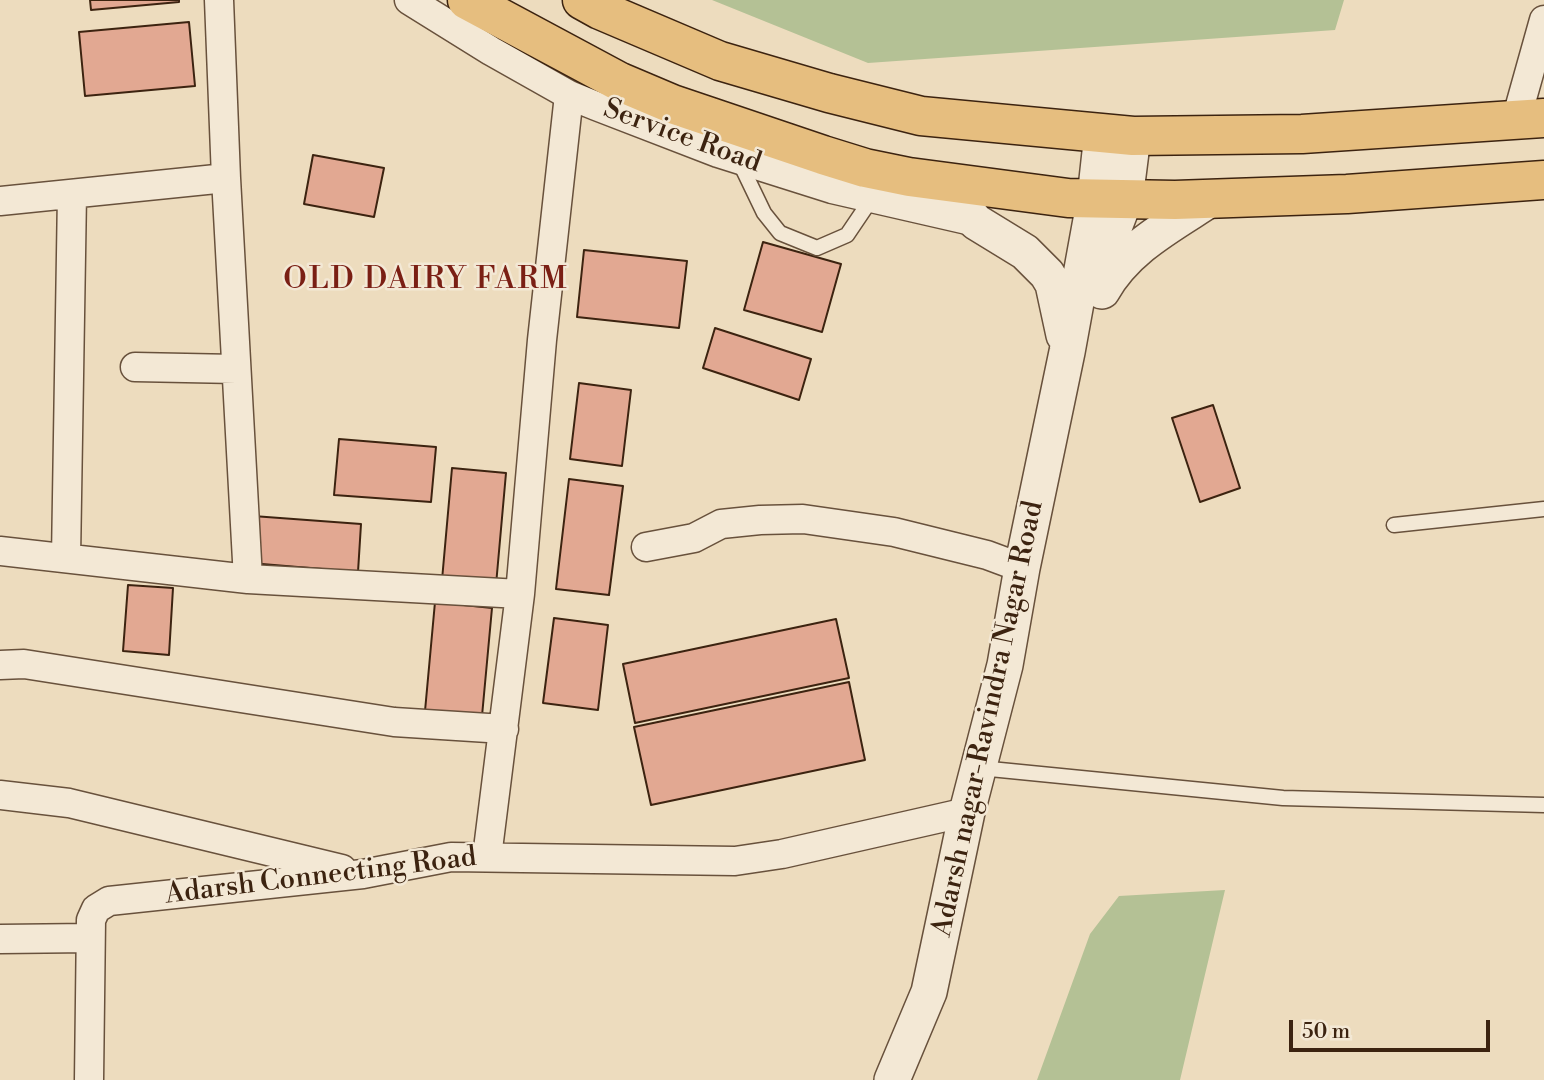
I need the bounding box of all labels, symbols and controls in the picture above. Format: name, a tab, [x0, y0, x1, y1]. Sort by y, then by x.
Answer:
street label: Service Road	[598, 93, 766, 181]
district label: OLD DAIRY FARM	[285, 263, 567, 299]
street label: Adarsh nagar-Ravindra Nagar Road	[926, 498, 1052, 940]
street label: Adarsh Connecting Road	[163, 841, 479, 913]
scale bar	[1292, 1006, 1493, 1050]
text: 50 m	[1302, 1019, 1350, 1045]

